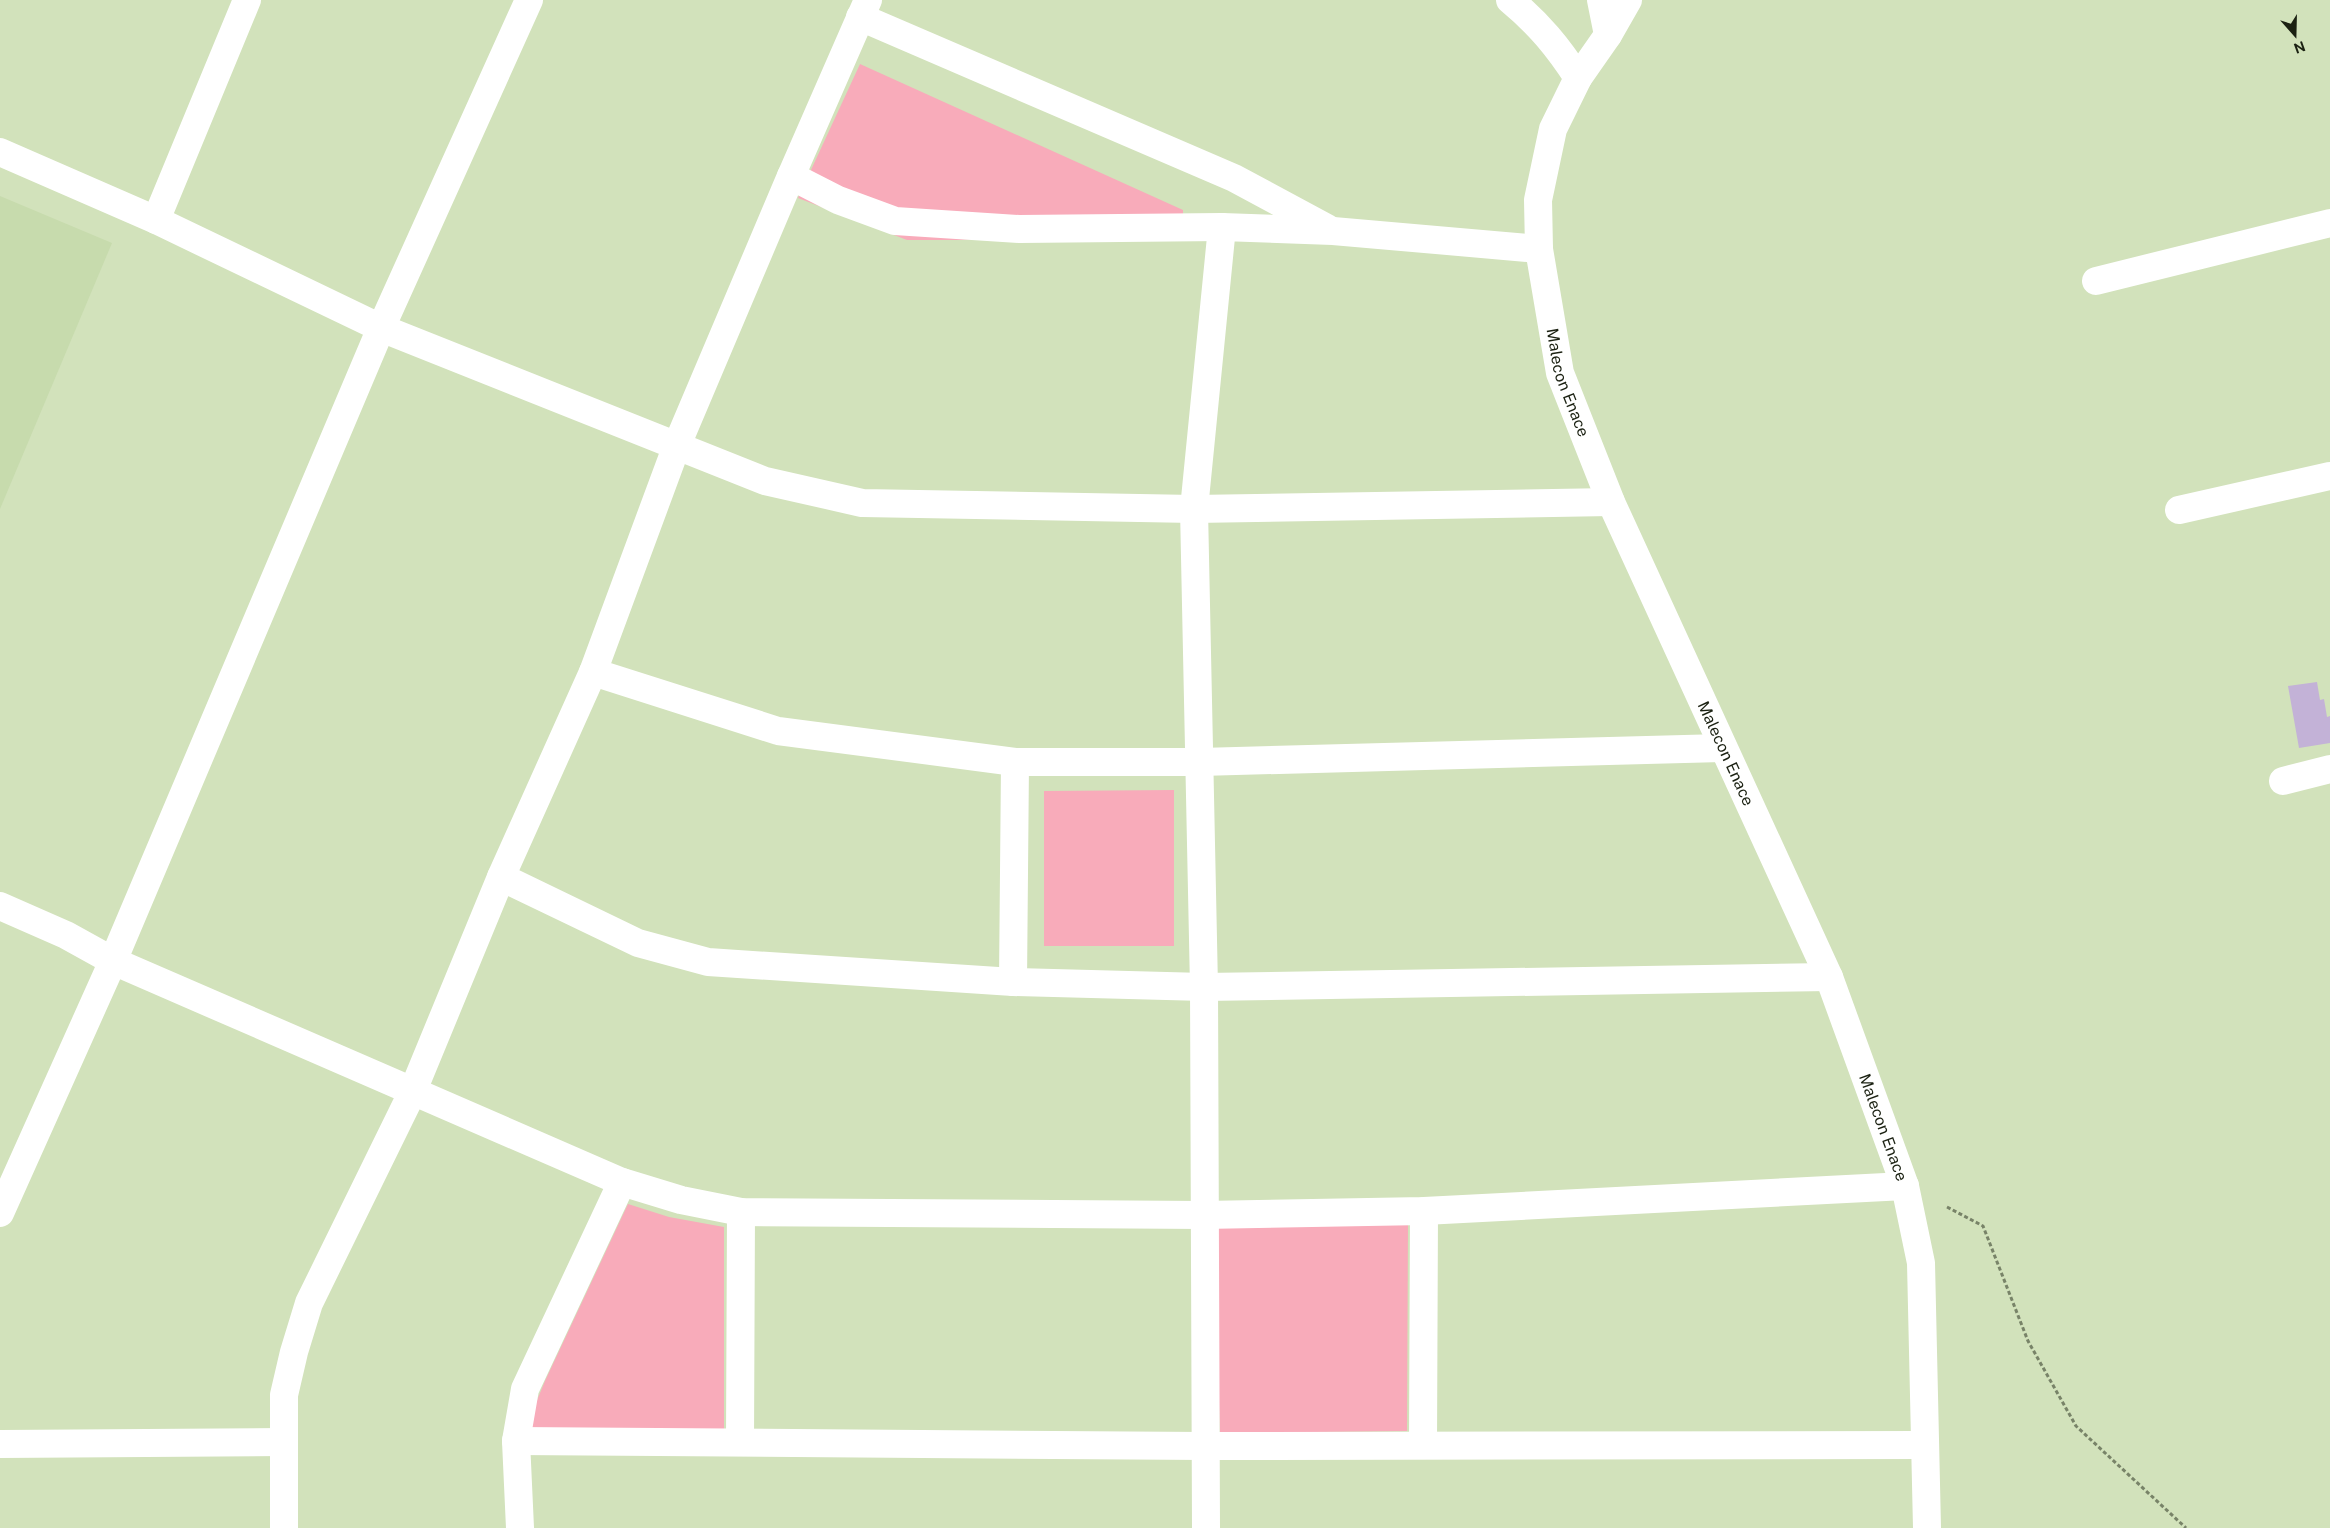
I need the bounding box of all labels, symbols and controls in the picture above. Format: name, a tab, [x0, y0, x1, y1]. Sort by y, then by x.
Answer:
north arrow	[2270, 10, 2320, 60]
text: N	[2292, 38, 2307, 57]
street label: Malecon Enace	[1543, 327, 1594, 439]
street label: Malecon Enace	[1694, 698, 1758, 808]
street label: Malecon Enace	[1855, 1071, 1912, 1183]

